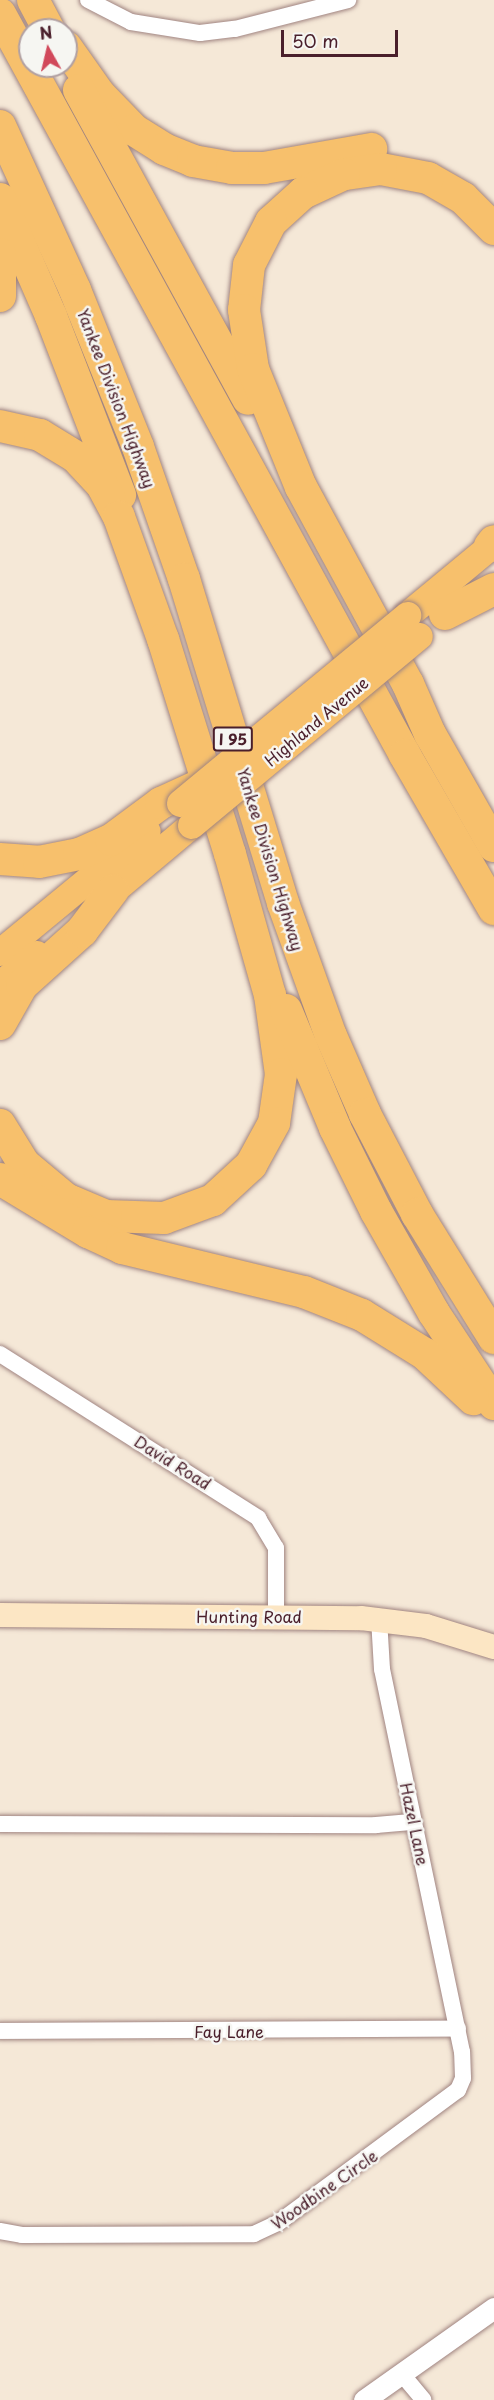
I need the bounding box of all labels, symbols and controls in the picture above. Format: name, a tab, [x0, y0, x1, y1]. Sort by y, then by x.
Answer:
north arrow	[18, 18, 78, 78]
scale bar	[284, 18, 401, 56]
text: N	[38, 19, 54, 45]
text: 50 m	[292, 27, 339, 54]
street label: Yankee Division Highway	[74, 305, 160, 491]
street label: Highland Avenue	[260, 672, 372, 770]
road number: I 95	[212, 727, 254, 751]
street label: Yankee Division Highway	[234, 764, 308, 954]
street label: David Road	[131, 1431, 215, 1493]
street label: Hunting Road	[196, 1606, 302, 1626]
street label: Hazel Lane	[397, 1780, 433, 1868]
street label: Fay Lane	[194, 2021, 264, 2041]
street label: Woodbine Circle	[267, 2145, 381, 2233]

